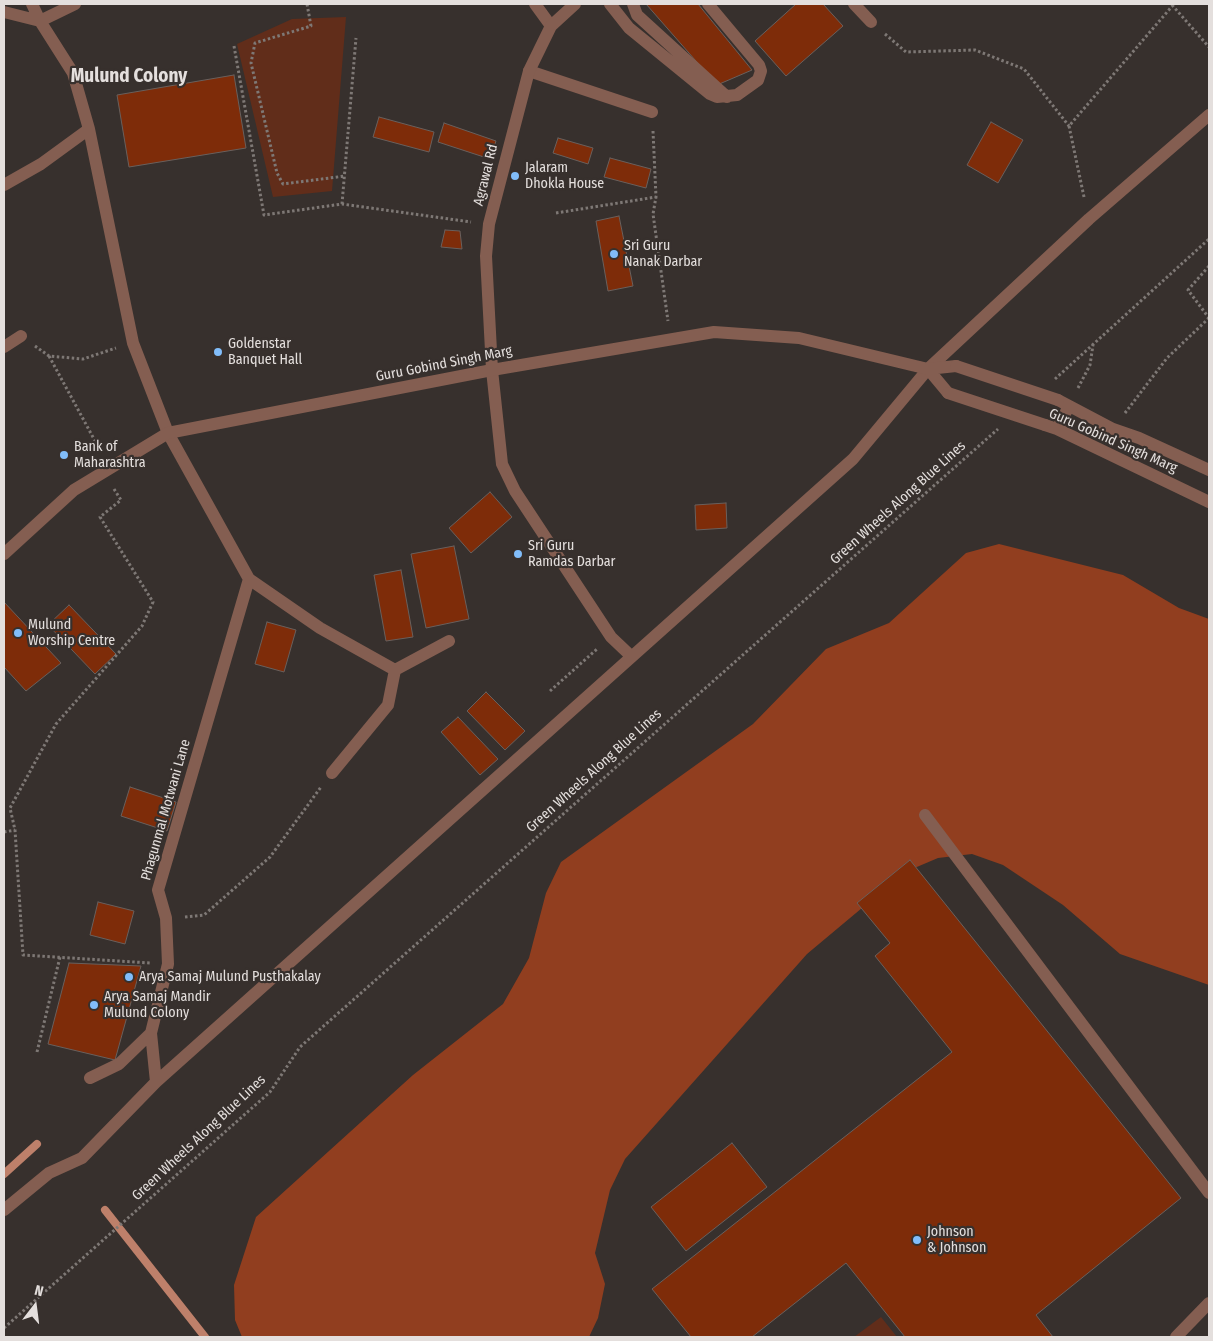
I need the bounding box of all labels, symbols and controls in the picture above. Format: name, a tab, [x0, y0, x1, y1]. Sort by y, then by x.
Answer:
district label: Mulund Colony	[71, 66, 187, 88]
street label: Agrawal Rd	[470, 142, 502, 208]
place label: Jalaram Dhokla House	[525, 160, 604, 192]
marker: Jalaram Dhokla House	[509, 170, 521, 182]
place label: Sri Guru Nanak Darbar	[624, 238, 702, 270]
marker: Sri Guru Nanak Darbar	[608, 248, 620, 260]
place label: Goldenstar Banquet Hall	[228, 336, 302, 368]
street label: Guru Gobind Singh Marg	[374, 343, 514, 385]
marker: Goldenstar Banquet Hall	[212, 346, 224, 358]
street label: Guru Gobind Singh Marg	[1046, 405, 1180, 477]
street label: Green Wheels Along Blue Lines	[827, 438, 969, 568]
place label: Bank of Maharashtra	[74, 439, 146, 472]
marker: Bank of Maharashtra	[58, 449, 70, 461]
place label: Sri Guru Ramdas Darbar	[528, 538, 615, 570]
marker: Sri Guru Ramdas Darbar	[512, 548, 524, 560]
place label: Mulund Worship Centre	[28, 617, 115, 650]
marker: Mulund Worship Centre	[12, 627, 24, 639]
street label: Green Wheels Along Blue Lines	[523, 706, 665, 836]
street label: Phagunmal Motwani Lane	[138, 738, 194, 882]
place label: Arya Samaj Mulund Pusthakalay	[139, 969, 321, 985]
marker: Arya Samaj Mulund Pusthakalay	[123, 971, 135, 983]
place label: Arya Samaj Mandir Mulund Colony	[104, 989, 211, 1022]
marker: Arya Samaj Mandir Mulund Colony	[88, 999, 100, 1011]
street label: Green Wheels Along Blue Lines	[129, 1072, 269, 1204]
place label: Johnson & Johnson	[927, 1224, 986, 1256]
marker: Johnson & Johnson	[911, 1234, 923, 1246]
north arrow	[10, 1281, 60, 1331]
text: N	[33, 1282, 45, 1300]

